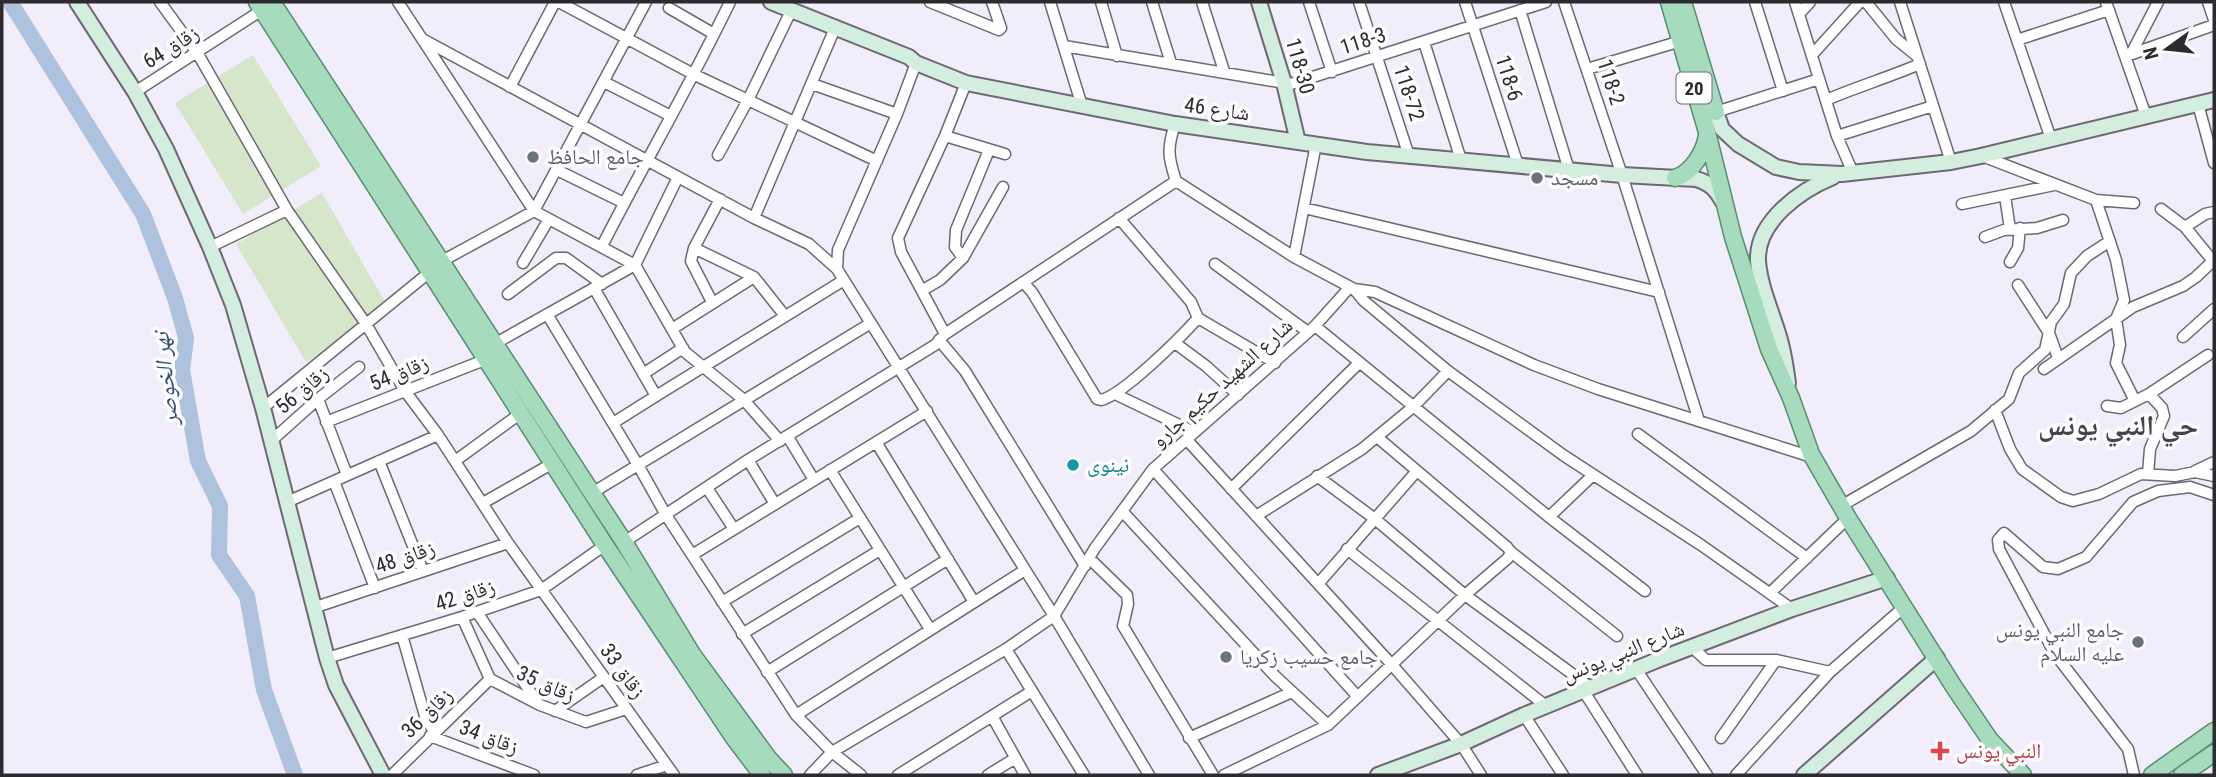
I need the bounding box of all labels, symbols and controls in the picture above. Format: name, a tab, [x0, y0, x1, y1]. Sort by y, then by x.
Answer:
north arrow	[2132, 14, 2202, 84]
street label: زقاق 64	[139, 21, 204, 74]
street label: 118-3	[1337, 22, 1389, 60]
street label: 118-30	[1281, 35, 1319, 97]
text: N	[2138, 45, 2164, 62]
street label: 118-6	[1490, 52, 1528, 104]
street label: 118-2	[1592, 56, 1630, 108]
street label: 118-72	[1389, 62, 1429, 124]
road number: 20	[1676, 72, 1712, 104]
street label: شارع 46	[1183, 93, 1251, 126]
place label: جامع الحافظ	[547, 145, 644, 170]
marker: جامع الحافظ	[525, 149, 541, 165]
place label: مسجد	[1551, 166, 1598, 190]
marker: مسجد	[1529, 170, 1545, 186]
street label: شارع الشهيد حكيم جارو	[1147, 313, 1299, 454]
water label: نهر الخوصر	[147, 328, 184, 429]
street label: زقاق 54	[366, 350, 432, 397]
street label: زقاق 56	[271, 361, 334, 420]
district label: حي النبي يونس	[2038, 409, 2198, 448]
place label: نينوى	[1087, 453, 1129, 477]
marker: نينوى	[1065, 457, 1081, 473]
street label: زقاق 48	[372, 536, 438, 579]
street label: زقاق 42	[432, 574, 498, 617]
street label: شارع النبي يونس	[1558, 617, 1689, 691]
place label: جامع النبي يونس عليه السلام	[1996, 618, 2124, 668]
marker: جامع النبي يونس عليه السلام	[2130, 634, 2146, 650]
street label: زقاق 33	[594, 639, 651, 703]
place label: جامع حسيب زكريا	[1240, 645, 1378, 670]
marker: جامع حسيب زكريا	[1218, 649, 1234, 665]
street label: زقاق 35	[513, 661, 579, 708]
street label: زقاق 36	[397, 683, 458, 744]
street label: زقاق 34	[456, 715, 522, 760]
place label: النبي يونس	[1956, 739, 2041, 767]
marker: النبي يونس	[1930, 741, 1950, 761]

